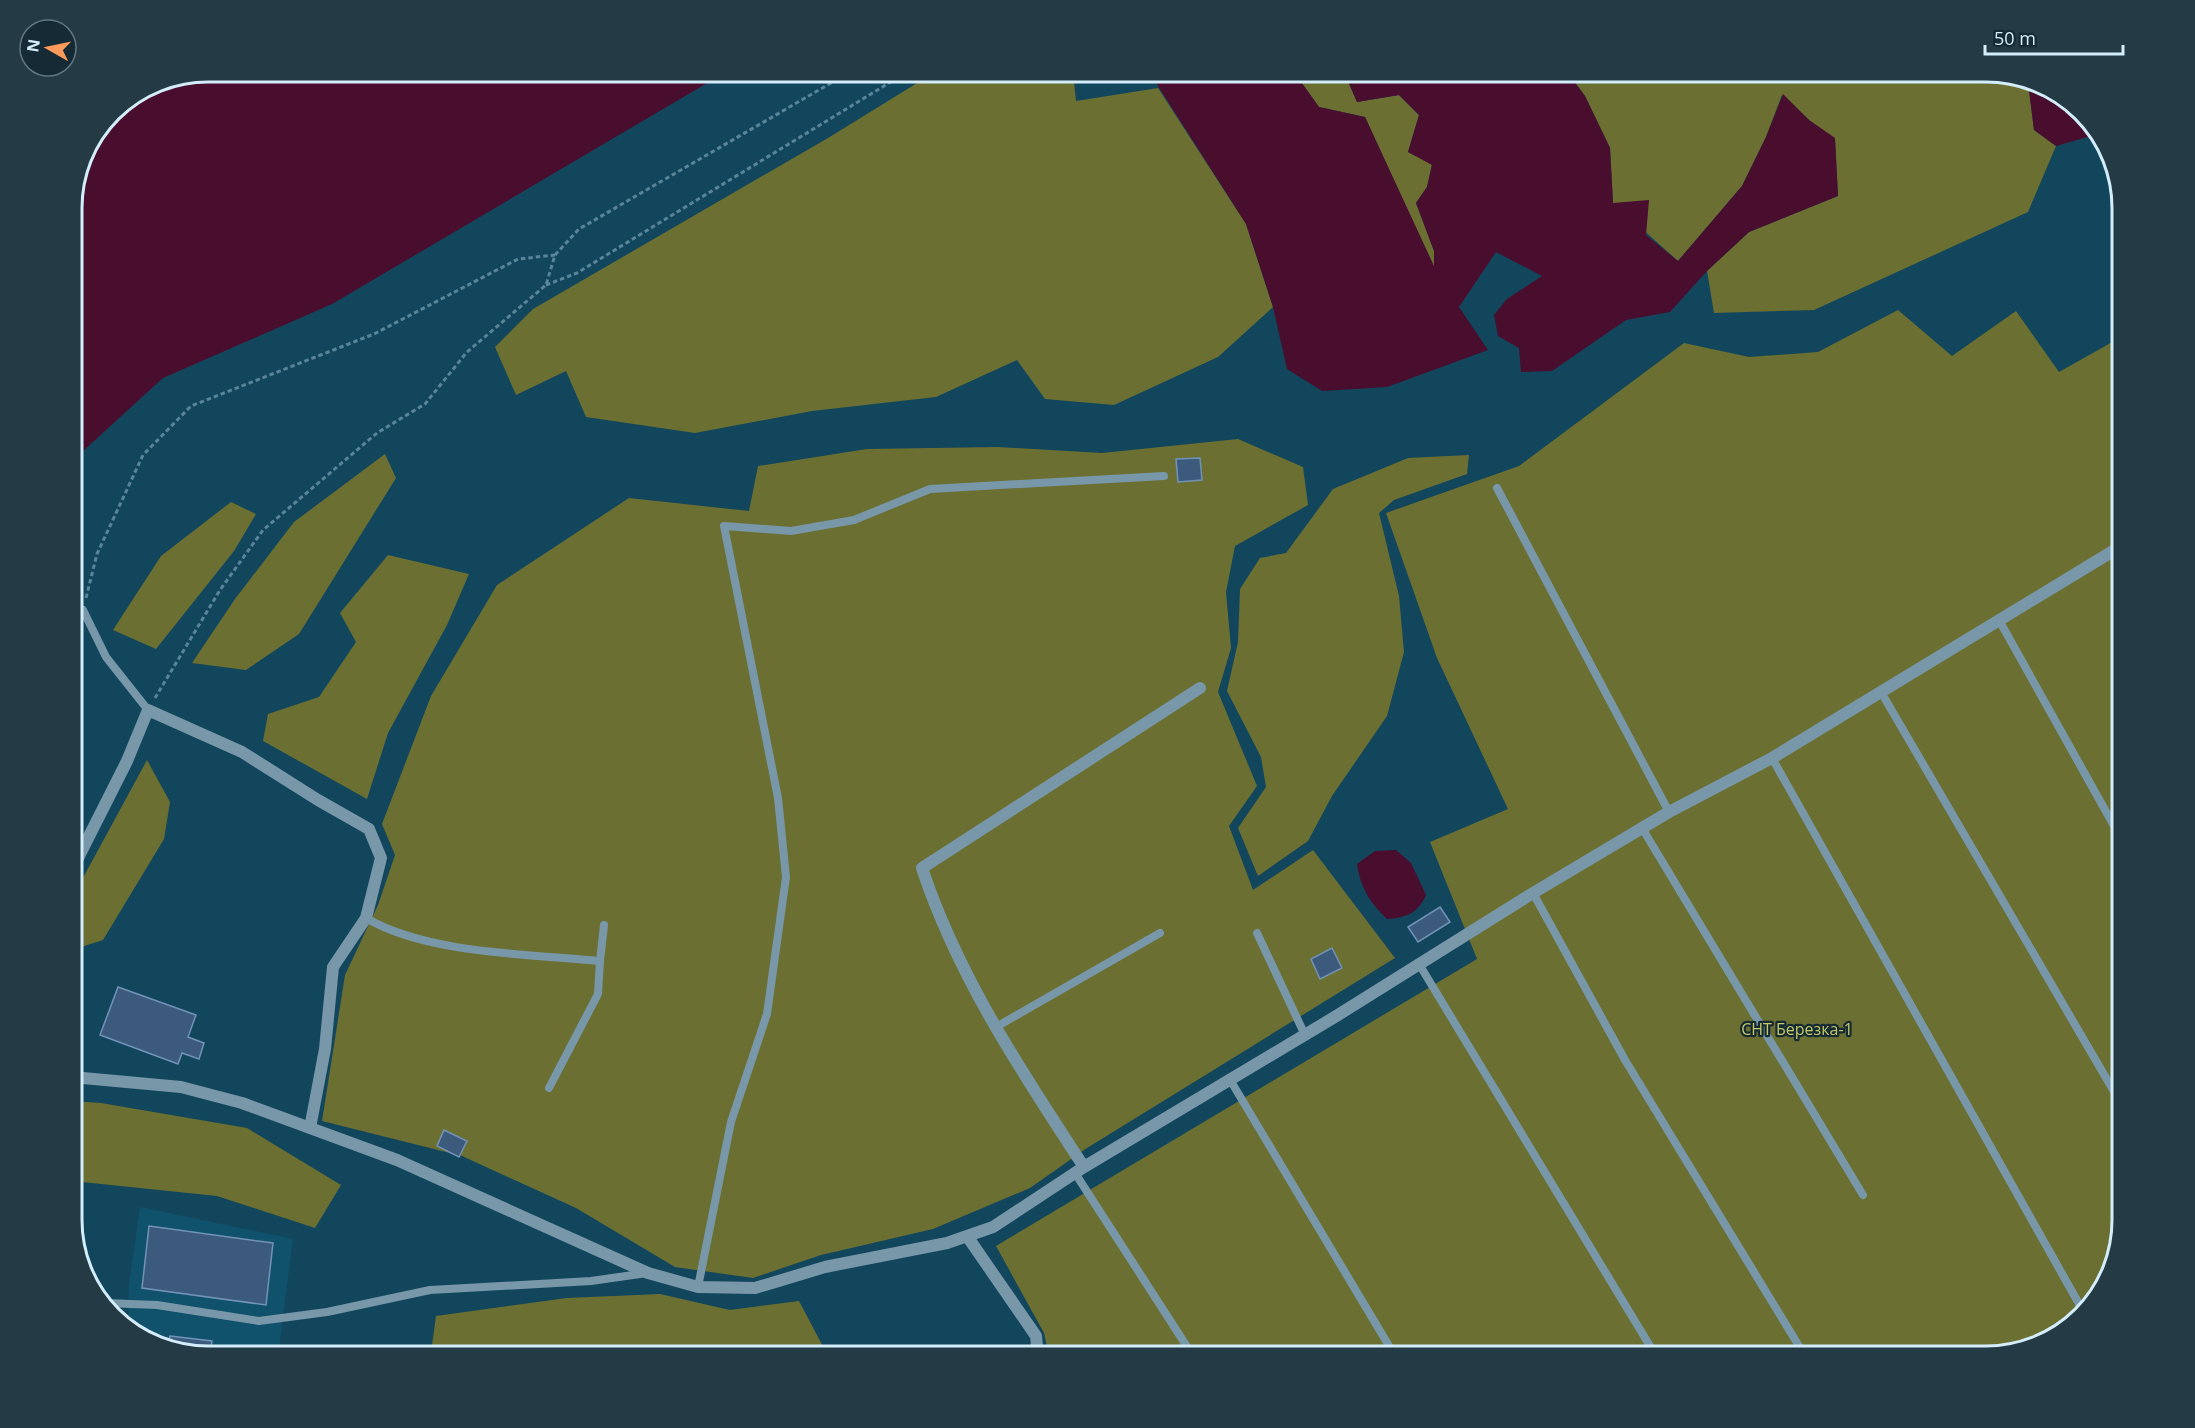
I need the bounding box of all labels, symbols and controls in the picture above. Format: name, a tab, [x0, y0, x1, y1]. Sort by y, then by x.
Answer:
north arrow	[18, 18, 78, 78]
scale bar	[1985, 18, 2123, 56]
text: 50 m	[1994, 26, 2036, 50]
text: N	[21, 38, 45, 54]
park label: СНТ Березка-1	[1741, 1018, 1853, 1040]

